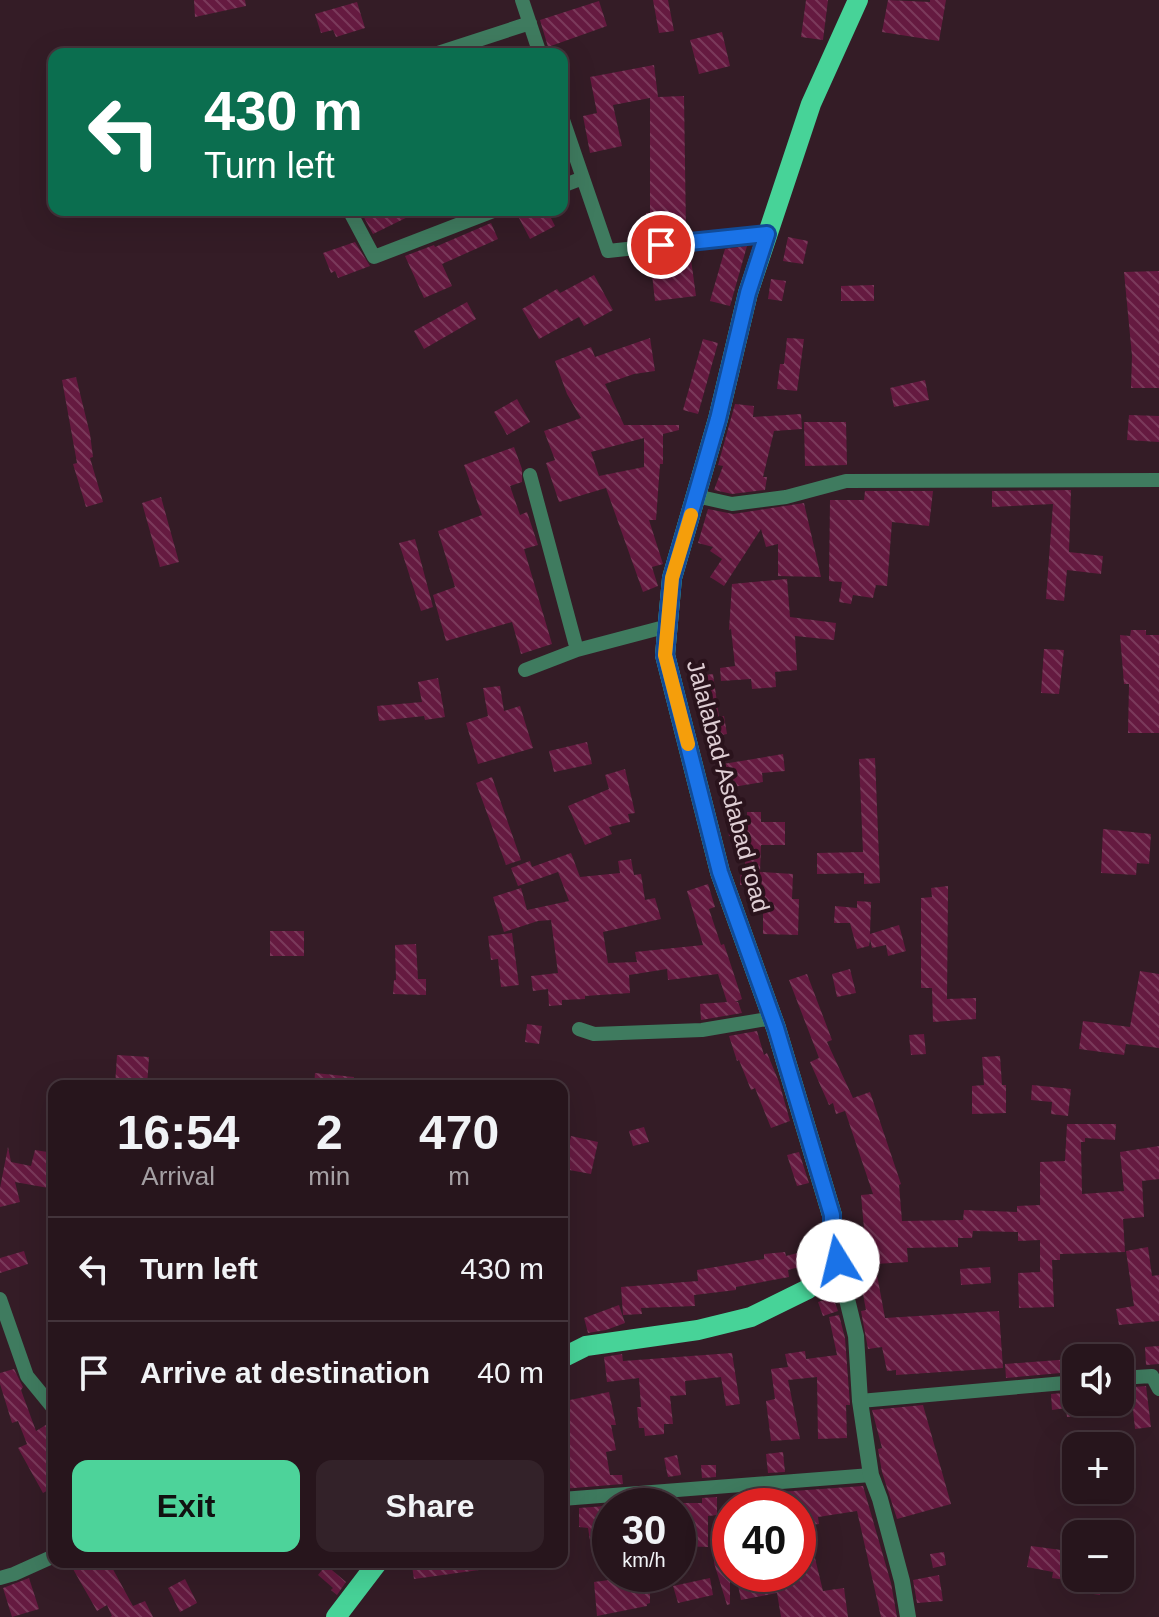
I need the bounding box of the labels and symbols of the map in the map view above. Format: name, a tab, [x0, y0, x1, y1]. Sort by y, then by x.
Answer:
pin	[627, 211, 695, 279]
street label: Jalalabad-Asdabad road	[682, 657, 775, 915]
position arrow	[796, 1219, 880, 1303]
speed limit sign: 40	[712, 1488, 816, 1592]

